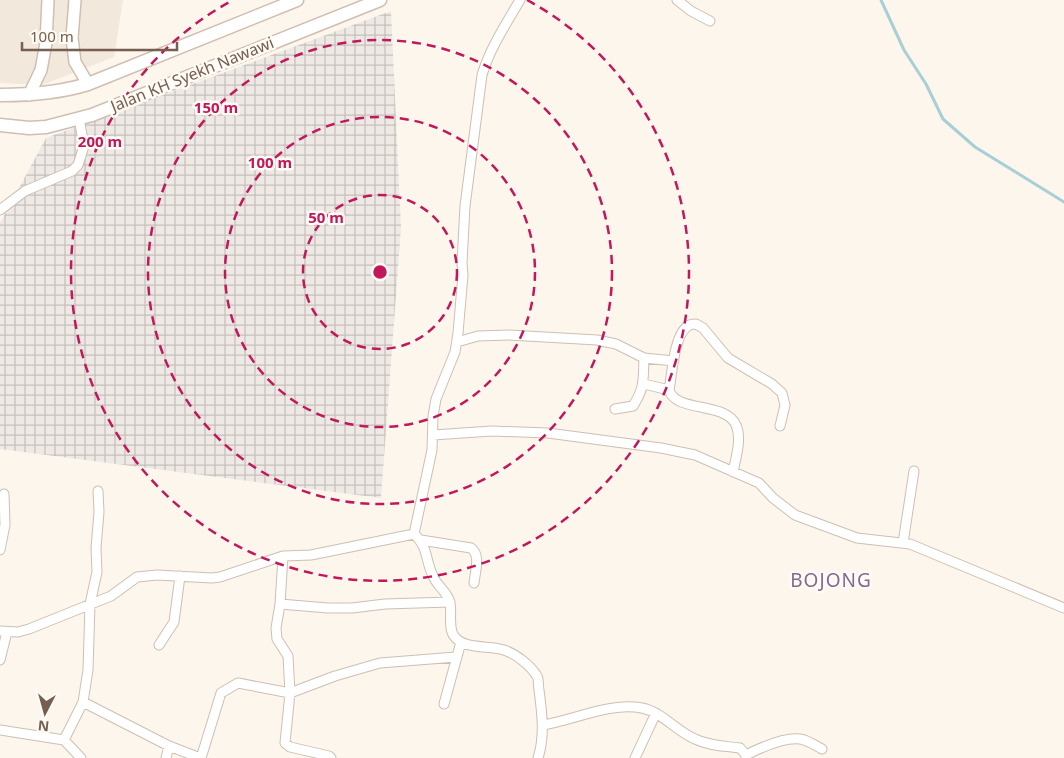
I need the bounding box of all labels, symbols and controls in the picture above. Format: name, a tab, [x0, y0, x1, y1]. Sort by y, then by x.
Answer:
scale bar	[22, 20, 178, 52]
text: 100 m	[30, 26, 74, 46]
street label: Jalan KH Syekh Nawawi	[105, 31, 277, 118]
text: 150 m	[194, 97, 238, 117]
text: 200 m	[78, 131, 122, 151]
text: 100 m	[248, 152, 292, 172]
text: 50 m	[308, 207, 344, 227]
centre of rings	[371, 263, 389, 281]
district label: BOJONG	[790, 567, 872, 593]
north arrow	[20, 688, 70, 738]
text: N	[37, 716, 50, 736]

